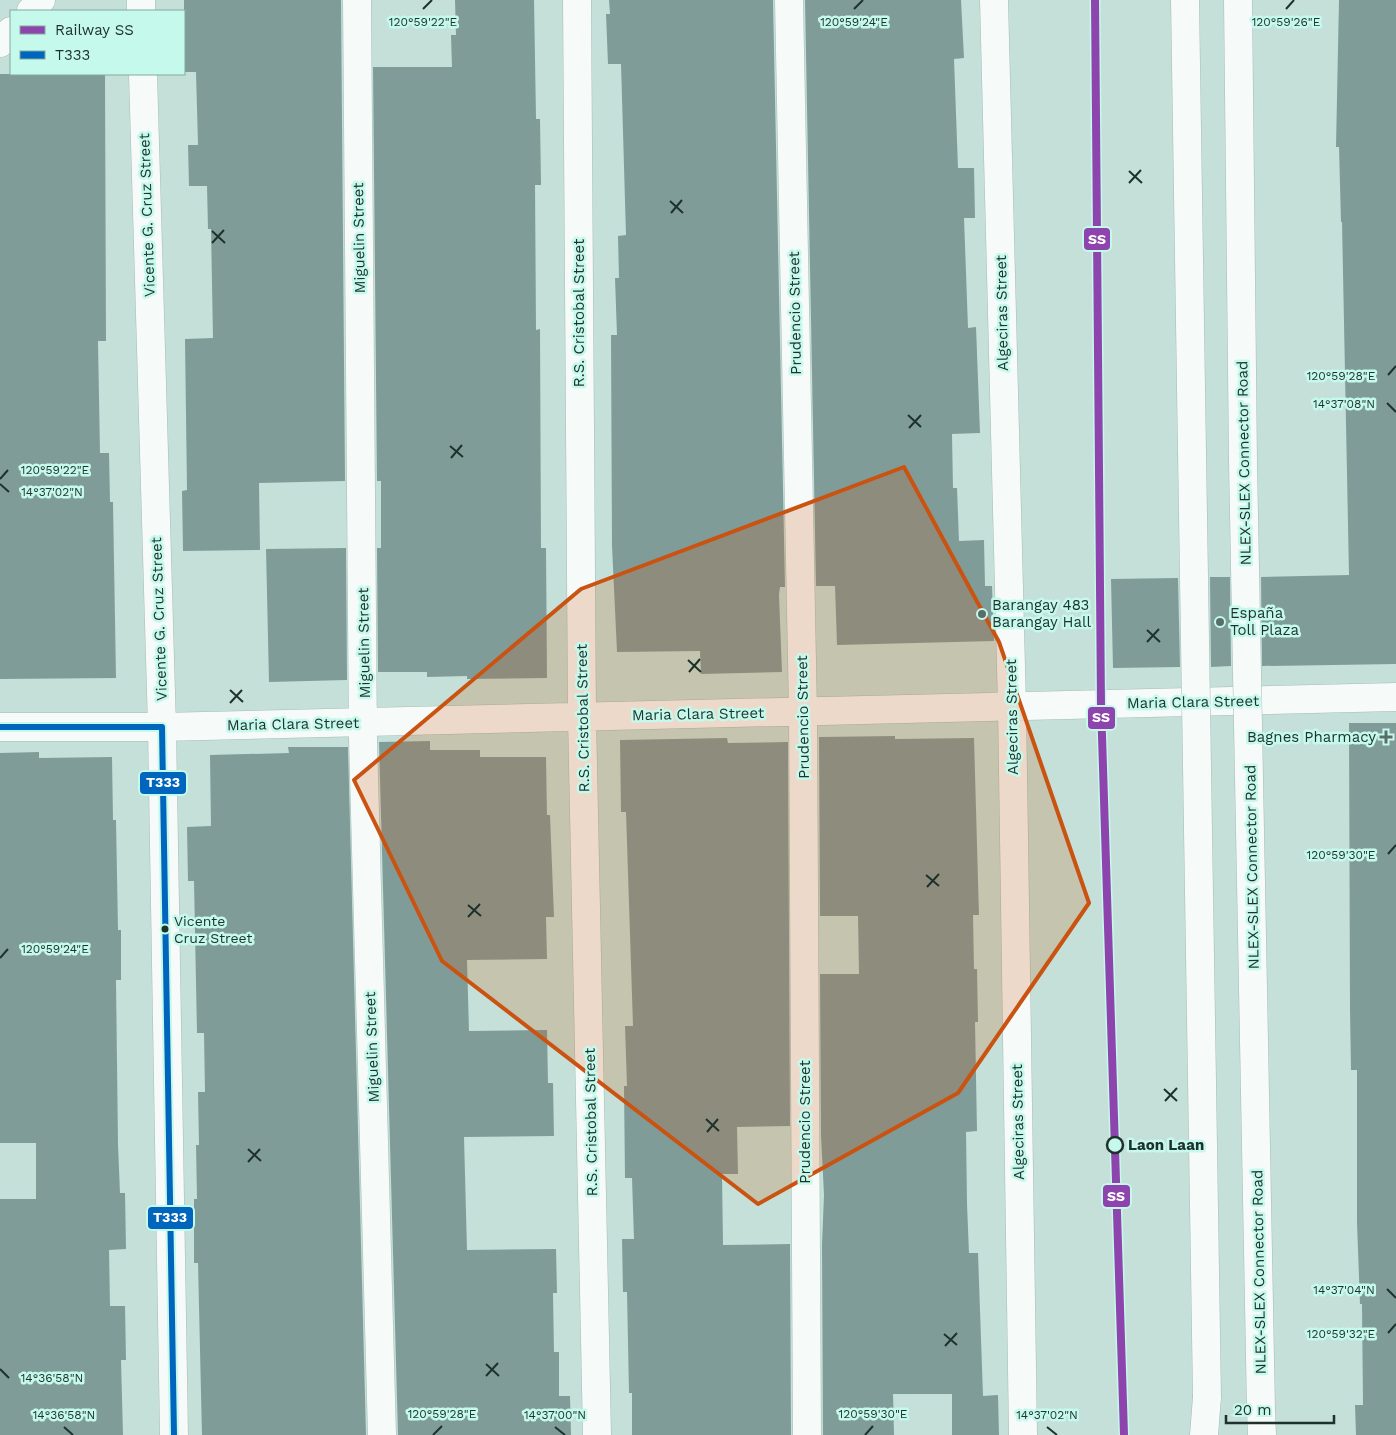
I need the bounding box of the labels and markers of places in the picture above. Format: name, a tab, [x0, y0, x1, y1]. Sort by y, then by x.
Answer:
place label: Barangay 483 Barangay Hall	[992, 596, 1091, 631]
place label: España Toll Plaza	[1230, 604, 1299, 639]
marker: Barangay 483 Barangay Hall	[976, 608, 988, 620]
marker: España Toll Plaza	[1214, 616, 1226, 628]
place label: Bagnes Pharmacy	[1247, 728, 1376, 746]
marker: Bagnes Pharmacy	[1380, 731, 1392, 743]
place label: Vicente Cruz Street	[174, 913, 252, 946]
marker: Vicente Cruz Street	[160, 924, 170, 934]
marker: Laon Laan	[1106, 1136, 1124, 1154]
place label: Laon Laan	[1128, 1136, 1204, 1154]

